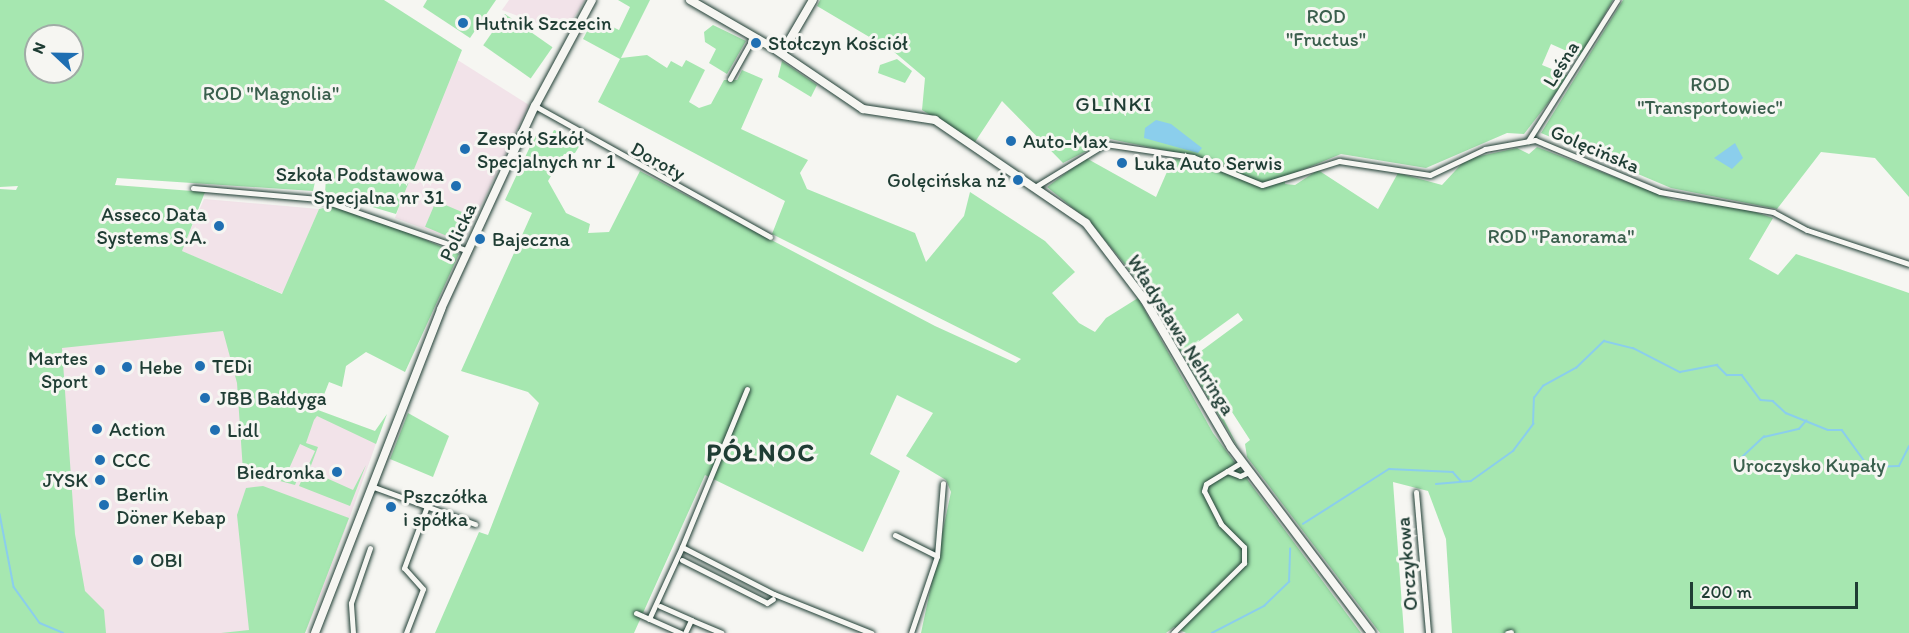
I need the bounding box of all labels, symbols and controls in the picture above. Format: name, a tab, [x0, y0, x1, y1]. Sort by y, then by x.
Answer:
park label: ROD "Fructus"	[1286, 5, 1366, 52]
place label: Hutnik Szczecin	[475, 11, 612, 35]
marker: Hutnik Szczecin	[456, 16, 470, 30]
north arrow	[24, 24, 84, 84]
place label: Stołczyn Kościół	[768, 31, 908, 55]
marker: Stołczyn Kościół	[749, 36, 763, 50]
street label: Leśna	[1538, 37, 1584, 91]
text: N	[28, 39, 50, 56]
park label: ROD "Transportowiec"	[1637, 73, 1783, 120]
park label: ROD "Magnolia"	[203, 81, 339, 105]
district label: GLINKI	[1077, 91, 1151, 117]
street label: Golęcińska	[1547, 119, 1643, 179]
place label: Zespół Szkół Specjalnych nr 1	[477, 126, 615, 173]
place label: Auto-Max	[1023, 129, 1108, 153]
marker: Auto-Max	[1004, 134, 1018, 148]
street label: Doroty	[627, 136, 689, 186]
marker: Zespół Szkół Specjalnych nr 1	[458, 142, 472, 156]
place label: Luka Auto Serwis	[1134, 151, 1282, 175]
marker: Luka Auto Serwis	[1115, 156, 1129, 170]
place label: Szkoła Podstawowa Specjalna nr 31	[277, 162, 444, 209]
place label: Golęcińska nż	[886, 168, 1006, 192]
marker: Golęcińska nż	[1011, 173, 1025, 187]
marker: Szkoła Podstawowa Specjalna nr 31	[449, 179, 463, 193]
street label: Policka	[434, 199, 482, 265]
place label: Asseco Data Systems S.A.	[96, 202, 207, 249]
marker: Asseco Data Systems S.A.	[212, 219, 226, 233]
park label: ROD "Panorama"	[1488, 224, 1634, 248]
place label: Bajeczna	[492, 227, 570, 251]
marker: Bajeczna	[473, 232, 487, 246]
street label: Władysława Nehringa	[1122, 250, 1240, 420]
place label: Martes Sport	[28, 346, 88, 393]
place label: TEDi	[212, 354, 252, 378]
place label: Hebe	[139, 355, 182, 379]
marker: TEDi	[193, 359, 207, 373]
marker: Hebe	[120, 360, 134, 374]
marker: Martes Sport	[93, 363, 107, 377]
place label: JBB Bałdyga	[217, 386, 327, 410]
marker: JBB Bałdyga	[198, 391, 212, 405]
place label: Action	[109, 417, 165, 441]
place label: Lidl	[227, 418, 259, 442]
marker: Action	[90, 422, 104, 436]
marker: Lidl	[208, 423, 222, 437]
district label: PÓŁNOC	[706, 437, 816, 469]
place label: CCC	[112, 448, 151, 472]
marker: CCC	[93, 453, 107, 467]
park label: Uroczysko Kupały	[1733, 453, 1885, 477]
place label: Biedronka	[237, 460, 325, 484]
marker: Biedronka	[330, 465, 344, 479]
place label: JYSK	[43, 468, 88, 492]
marker: JYSK	[93, 473, 107, 487]
place label: Berlin Döner Kebap	[116, 482, 225, 529]
place label: Pszczółka i spółka	[403, 484, 488, 531]
marker: Berlin Döner Kebap	[97, 498, 111, 512]
marker: Pszczółka i spółka	[384, 500, 398, 514]
street label: Orczykowa	[1391, 516, 1423, 612]
place label: OBI	[150, 548, 183, 572]
marker: OBI	[131, 553, 145, 567]
scale bar	[1693, 570, 1861, 608]
text: 200 m	[1701, 581, 1752, 603]

